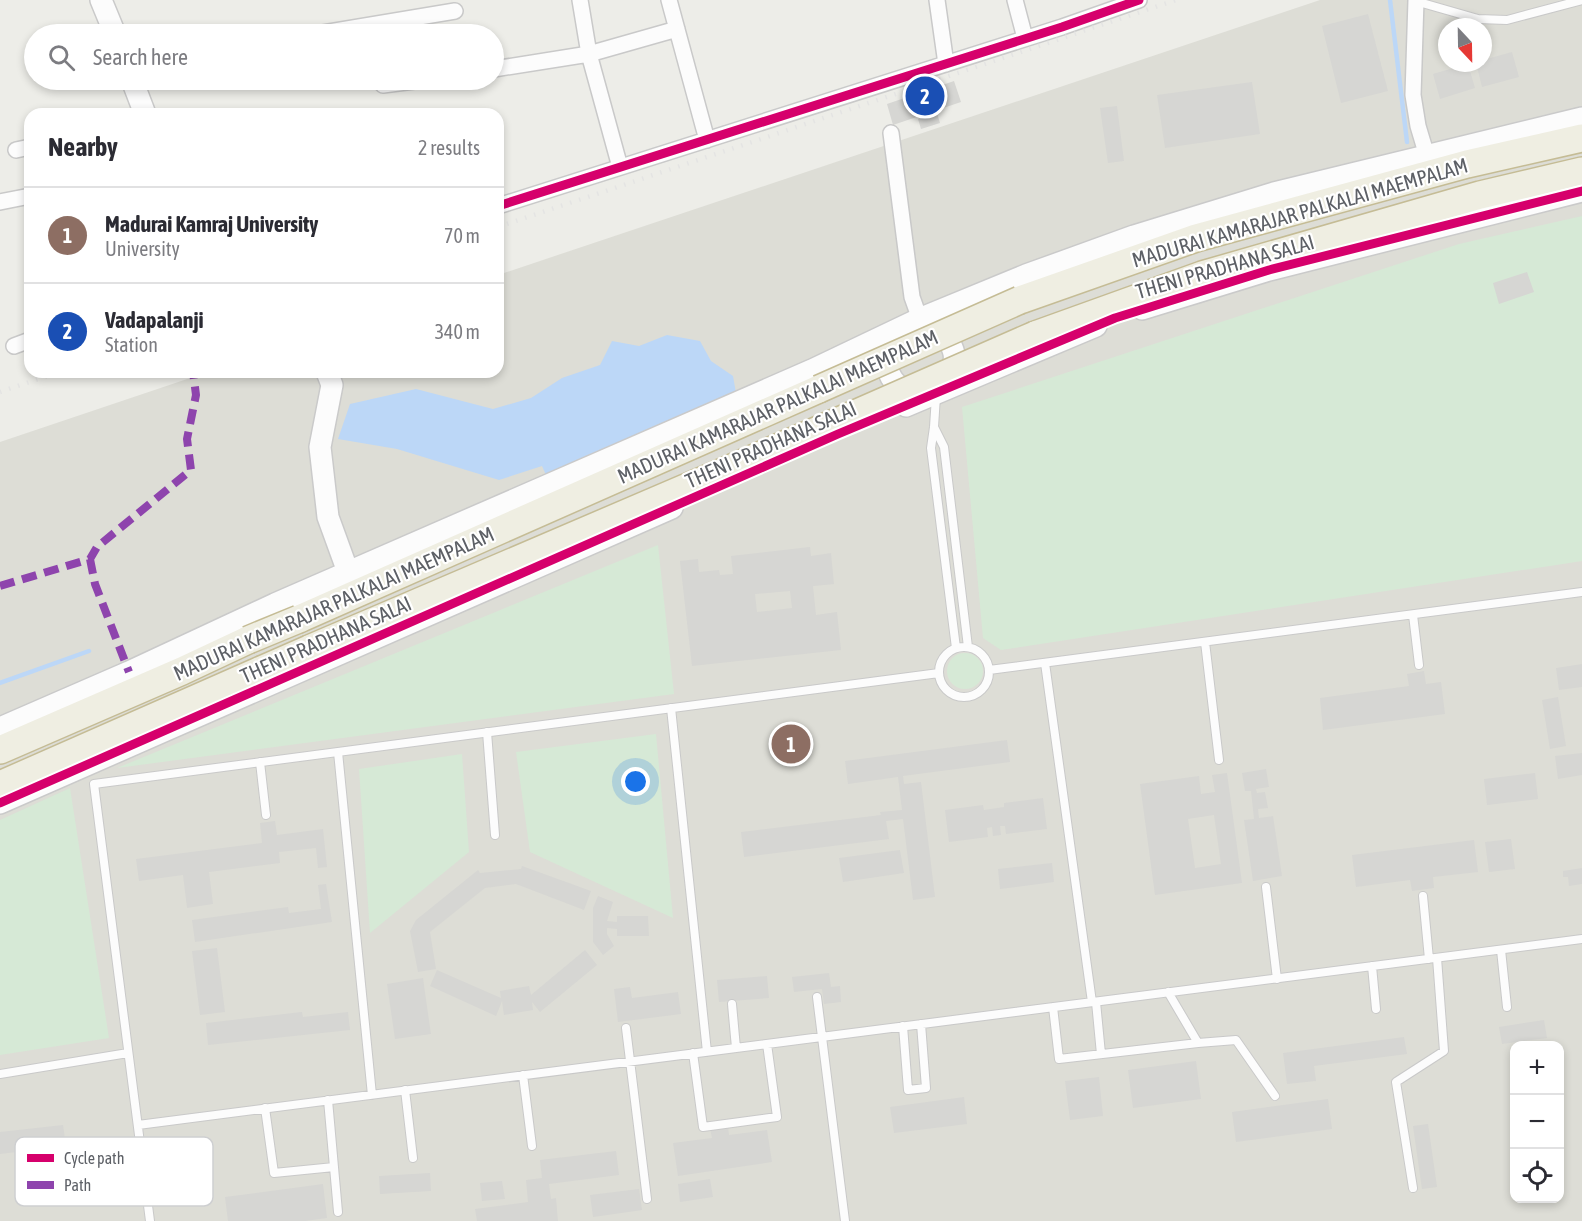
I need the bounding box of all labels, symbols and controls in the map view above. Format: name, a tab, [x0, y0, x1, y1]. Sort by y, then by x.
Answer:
north arrow	[1438, 18, 1492, 72]
search box	[24, 24, 504, 90]
icon: search	[45, 41, 78, 74]
text: Search here	[93, 44, 188, 70]
pin: 2	[906, 74, 944, 118]
text: Nearby	[48, 132, 118, 162]
text: 2 results	[418, 136, 480, 159]
street label: MADURAI KAMARAJAR PALKALAI MAEMPALAM	[1129, 152, 1470, 272]
text: Madurai Kamraj University	[105, 211, 318, 237]
text: 1	[63, 224, 72, 247]
text: 70 m	[444, 224, 480, 247]
street label: THENI PRADHANA SALAI	[1133, 229, 1317, 303]
text: University	[105, 237, 180, 260]
text: Vadapalanji	[105, 307, 204, 333]
text: 2	[63, 320, 72, 343]
text: 340 m	[435, 320, 480, 343]
street label: MADURAI KAMARAJAR PALKALAI MAEMPALAM	[614, 324, 942, 488]
text: Station	[105, 333, 158, 356]
street label: THENI PRADHANA SALAI	[681, 396, 860, 493]
street label: MADURAI KAMARAJAR PALKALAI MAEMPALAM	[170, 521, 498, 685]
street label: THENI PRADHANA SALAI	[236, 591, 415, 688]
pin: 1	[772, 722, 810, 766]
your location	[621, 767, 650, 796]
map controls	[1510, 1041, 1564, 1203]
button: +	[1510, 1041, 1564, 1095]
button: −	[1510, 1095, 1564, 1149]
legend	[15, 1137, 213, 1206]
text: Cycle path	[64, 1149, 124, 1168]
button: locate	[1510, 1149, 1564, 1203]
text: Path	[64, 1176, 91, 1194]

